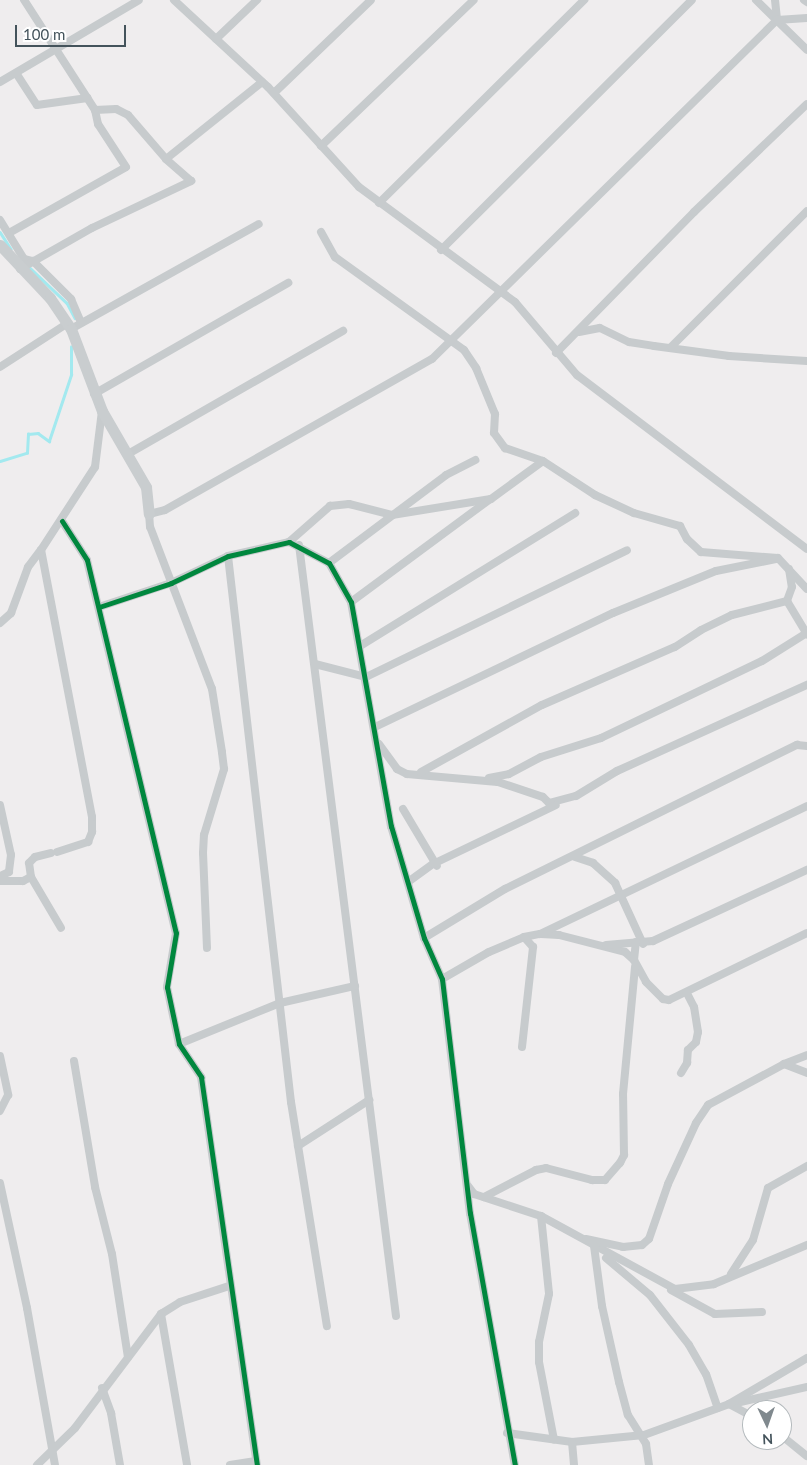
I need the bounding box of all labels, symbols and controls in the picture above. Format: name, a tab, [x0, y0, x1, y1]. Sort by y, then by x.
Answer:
scale bar	[18, 15, 129, 47]
text: 100 m	[23, 25, 65, 43]
north arrow	[742, 1400, 792, 1450]
text: N	[762, 1431, 774, 1448]

